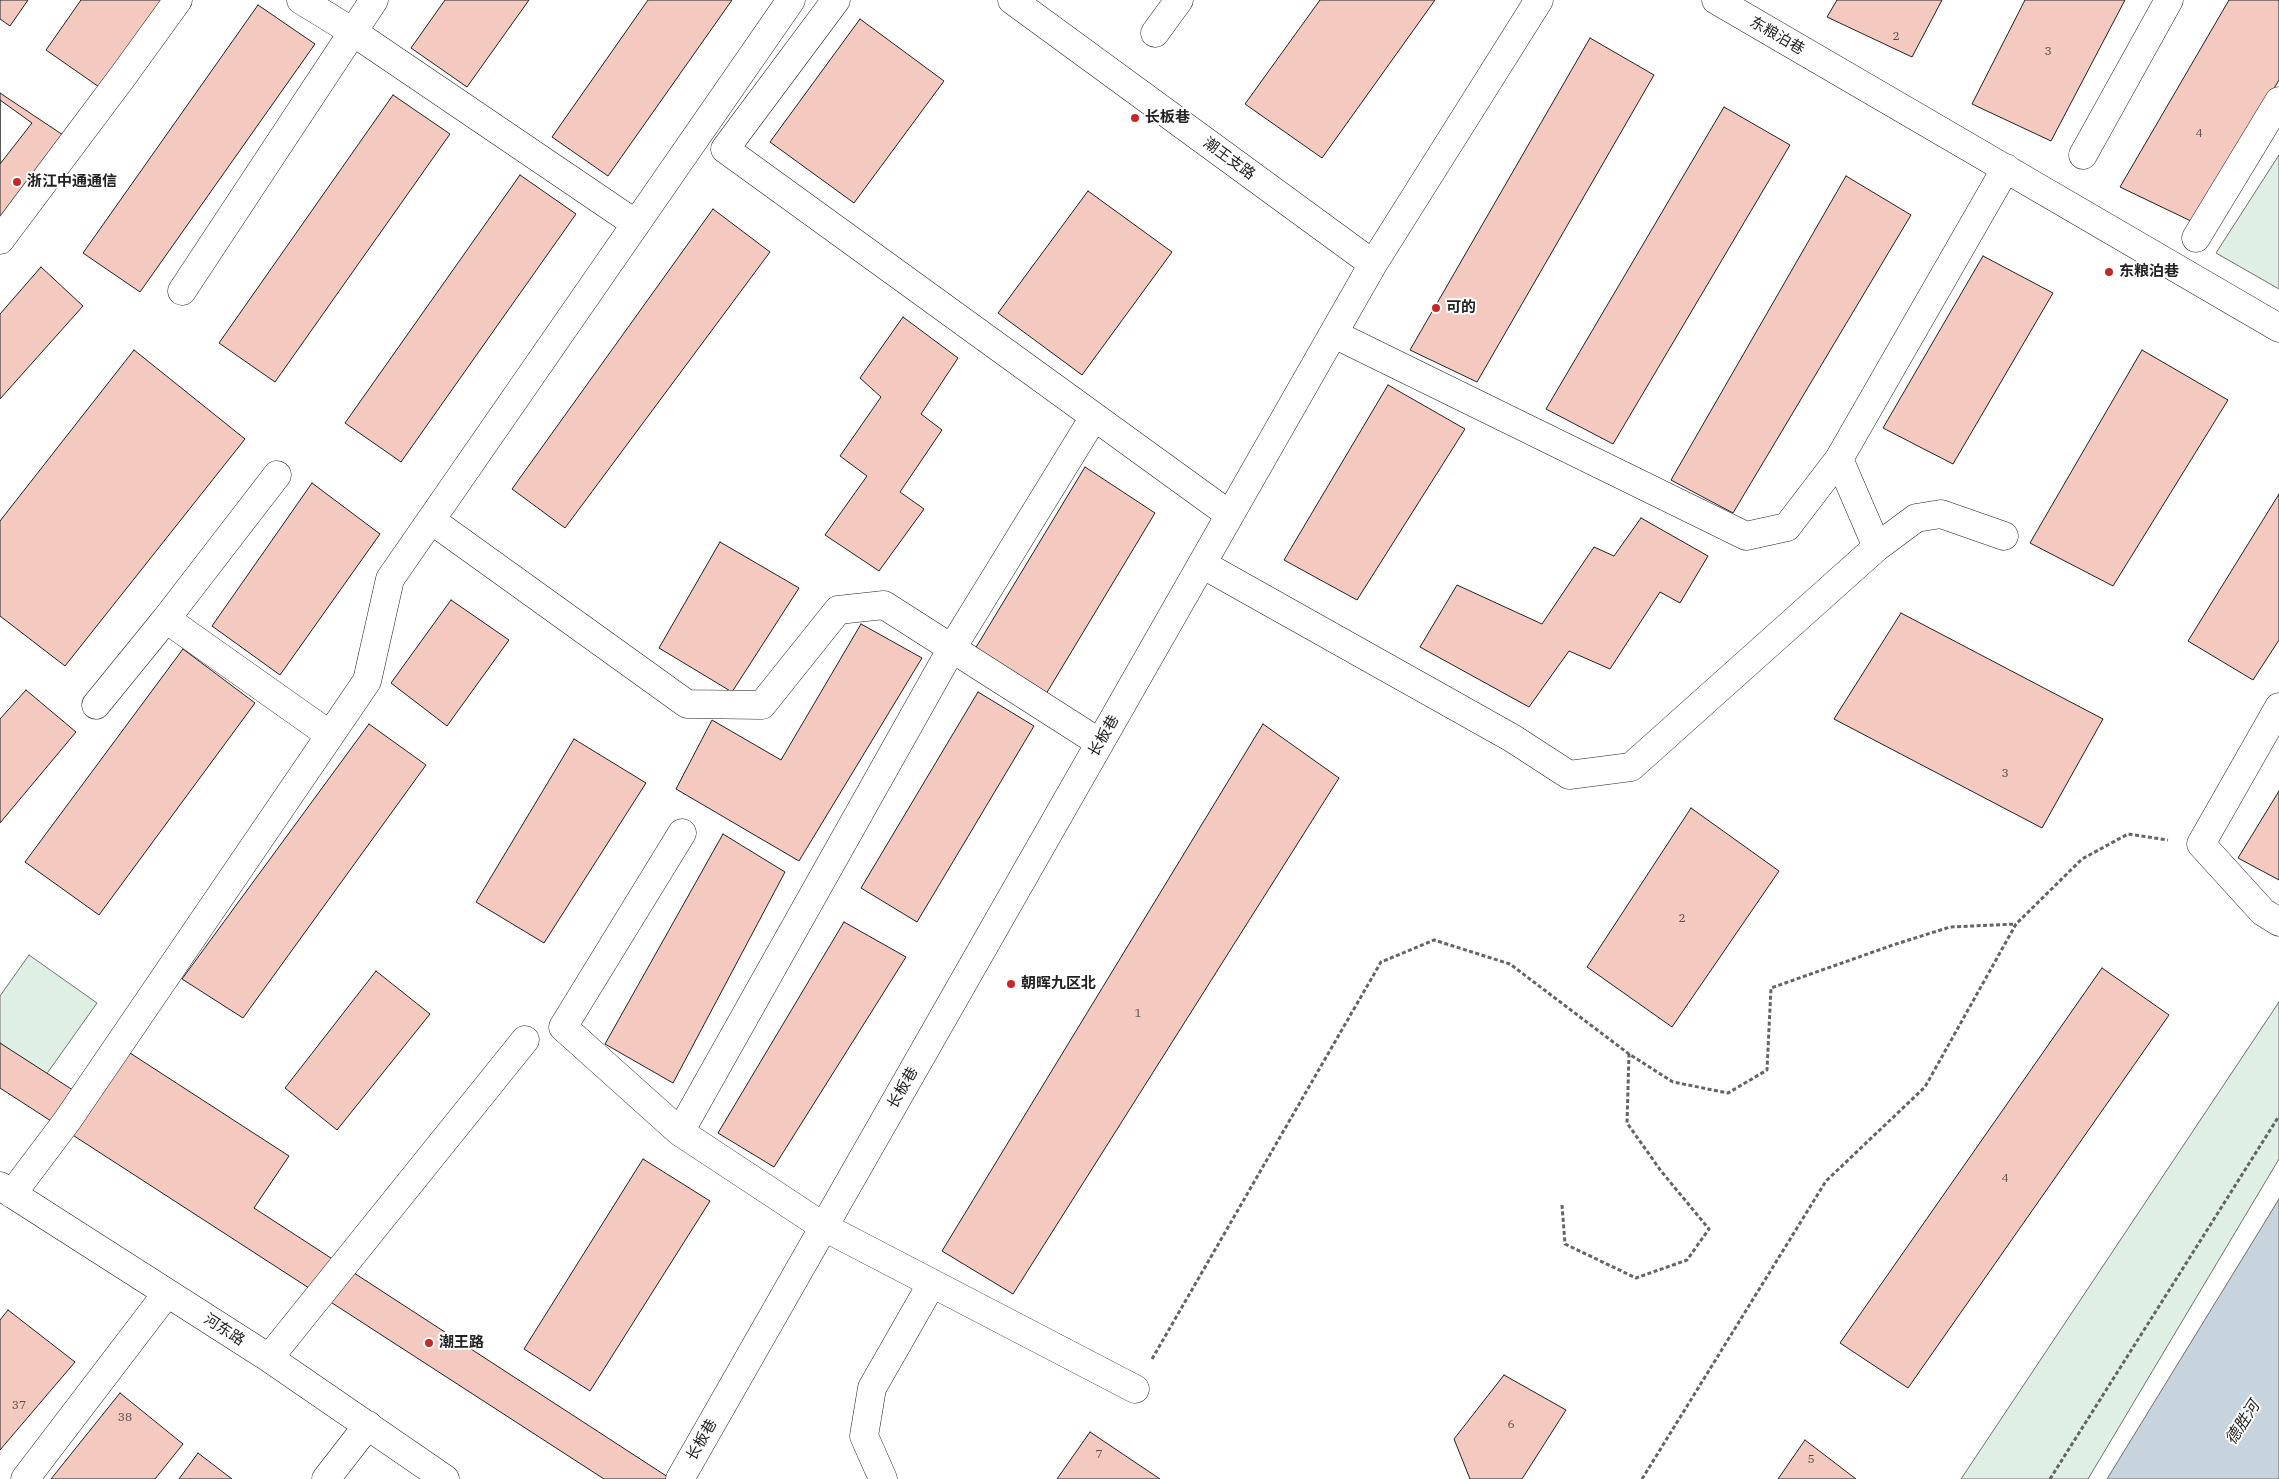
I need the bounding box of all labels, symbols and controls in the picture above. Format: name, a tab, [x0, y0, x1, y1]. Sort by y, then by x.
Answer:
street label: 东粮泊巷	[1747, 13, 1807, 59]
house number: 2	[1892, 30, 1900, 44]
house number: 3	[2044, 45, 2052, 59]
place label: 长板巷	[1145, 109, 1190, 127]
marker: 长板巷	[1129, 112, 1141, 124]
house number: 4	[2195, 127, 2203, 141]
street label: 潮王支路	[1199, 134, 1259, 184]
place label: 浙江中通通信	[27, 173, 117, 191]
marker: 浙江中通通信	[11, 176, 23, 188]
place label: 东粮泊巷	[2119, 263, 2179, 281]
marker: 东粮泊巷	[2103, 266, 2115, 278]
place label: 可的	[1446, 299, 1476, 317]
marker: 可的	[1430, 302, 1442, 314]
street label: 长板巷	[1085, 712, 1123, 760]
house number: 3	[2001, 767, 2009, 781]
house number: 2	[1678, 912, 1686, 926]
place label: 朝晖九区北	[1021, 975, 1096, 993]
marker: 朝晖九区北	[1005, 978, 1017, 990]
house number: 1	[1134, 1007, 1142, 1021]
street label: 长板巷	[884, 1064, 922, 1112]
house number: 4	[2001, 1172, 2009, 1186]
street label: 河东路	[200, 1310, 248, 1350]
place label: 潮王路	[439, 1334, 484, 1352]
marker: 潮王路	[423, 1337, 435, 1349]
water label: 德胜河	[2222, 1398, 2264, 1448]
house number: 37	[12, 1399, 26, 1413]
house number: 38	[118, 1411, 132, 1425]
street label: 长板巷	[683, 1416, 721, 1464]
house number: 6	[1507, 1418, 1515, 1432]
house number: 7	[1095, 1448, 1103, 1462]
house number: 5	[1807, 1453, 1815, 1467]

